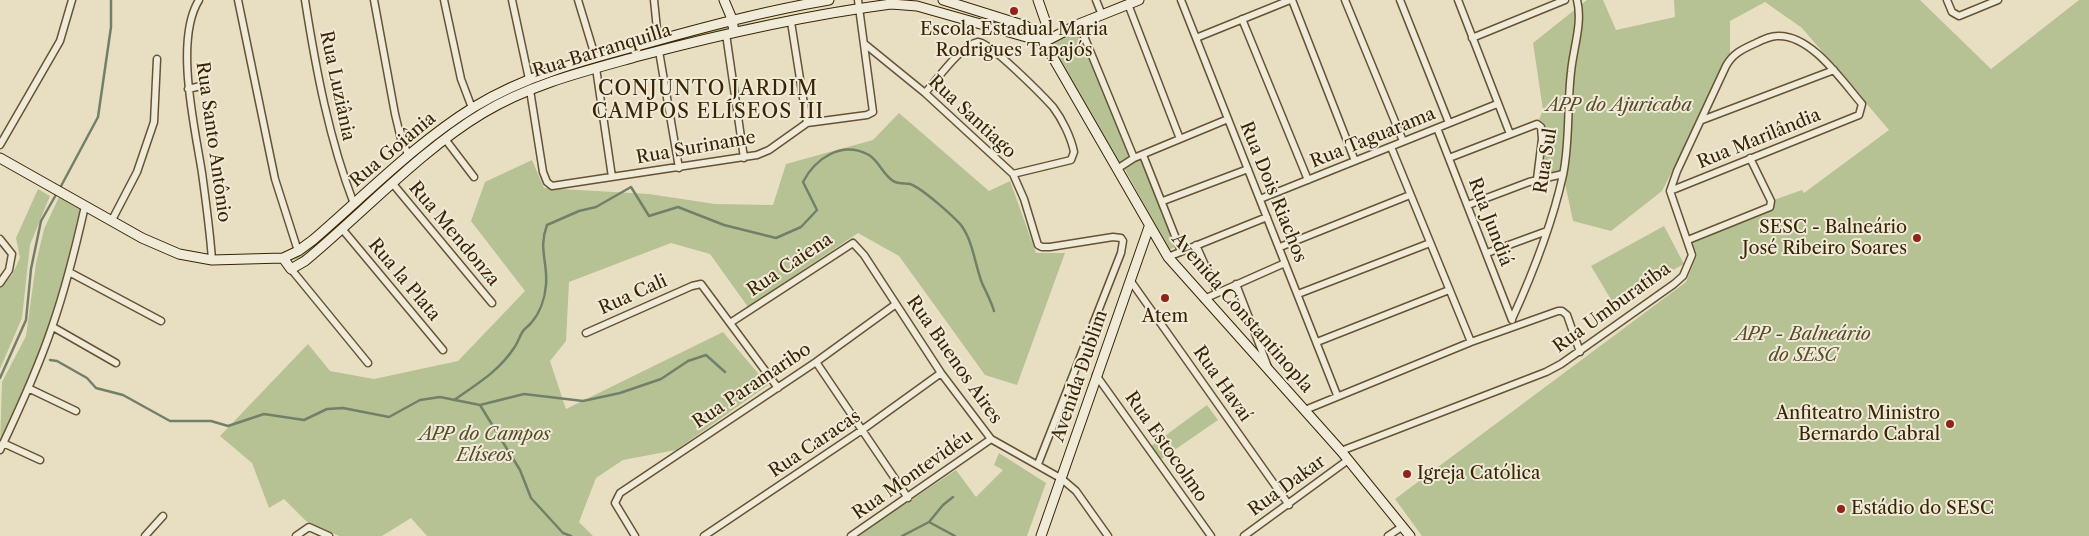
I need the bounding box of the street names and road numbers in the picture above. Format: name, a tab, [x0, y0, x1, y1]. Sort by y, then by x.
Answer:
street label: Rua Barranquilla	[530, 20, 674, 82]
street label: Rua Luziânia	[315, 29, 359, 143]
street label: Rua Santo Antônio	[191, 60, 235, 224]
street label: Rua Santiago	[924, 71, 1020, 163]
street label: Rua Taguarama	[1307, 103, 1439, 173]
street label: Rua Marilândia	[1694, 104, 1824, 174]
street label: Rua Goiânia	[346, 108, 440, 192]
street label: Rua Dois Riachos	[1235, 118, 1311, 266]
street label: Rua Suriname	[635, 127, 757, 169]
street label: Rua Sul	[1530, 127, 1562, 195]
street label: Rua Jundiá	[1463, 175, 1517, 269]
street label: Rua Mendonza	[404, 177, 504, 291]
street label: Rua Caiena	[743, 229, 837, 301]
street label: Avenida Constantinopla	[1167, 229, 1317, 397]
street label: Rua la Plata	[363, 234, 445, 326]
street label: Rua Umburatiba	[1549, 258, 1675, 358]
street label: Rua Cali	[595, 270, 671, 320]
street label: Rua Buenos Aires	[902, 292, 1006, 428]
street label: Avenida Dublim	[1047, 307, 1113, 445]
street label: Rua Paramaribo	[689, 339, 815, 433]
street label: Rua Havaí	[1188, 342, 1256, 426]
street label: Rua Estocolmo	[1120, 388, 1212, 506]
street label: Rua Caracas	[765, 405, 865, 483]
street label: Rua Montevidéu	[849, 425, 977, 525]
street label: Rua Dakar	[1244, 451, 1330, 521]

